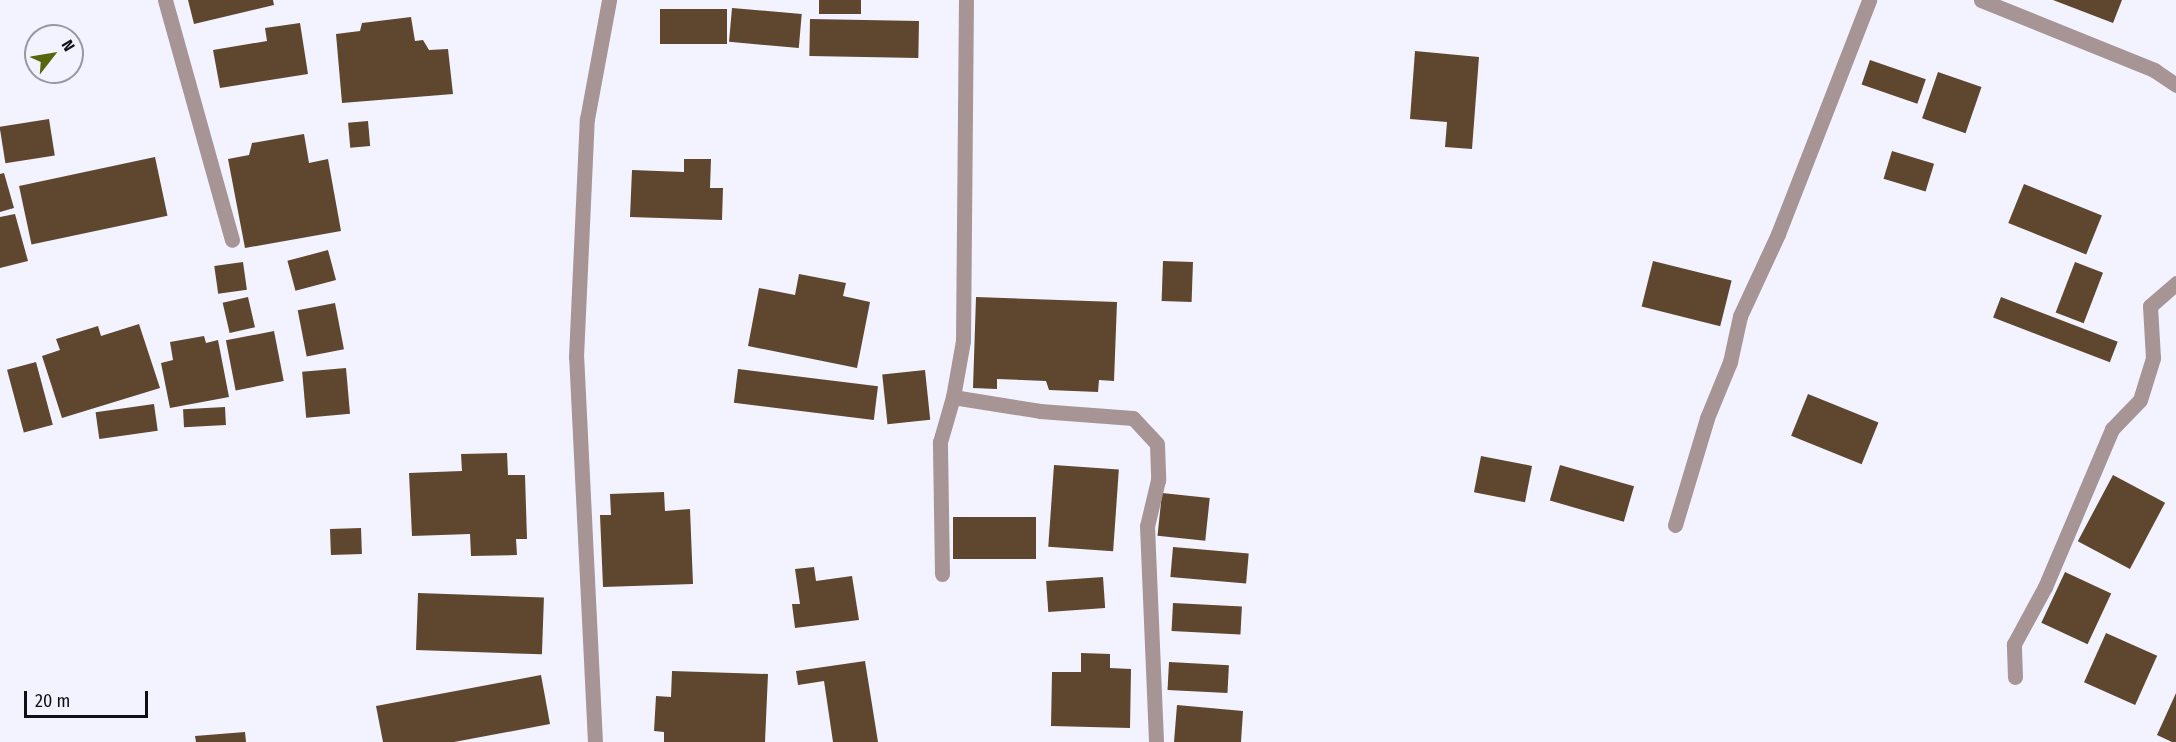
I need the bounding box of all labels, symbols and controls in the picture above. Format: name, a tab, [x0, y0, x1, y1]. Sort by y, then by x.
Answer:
north arrow	[24, 24, 84, 84]
text: N	[58, 36, 79, 55]
scale bar	[27, 679, 152, 717]
text: 20 m	[35, 690, 70, 712]

